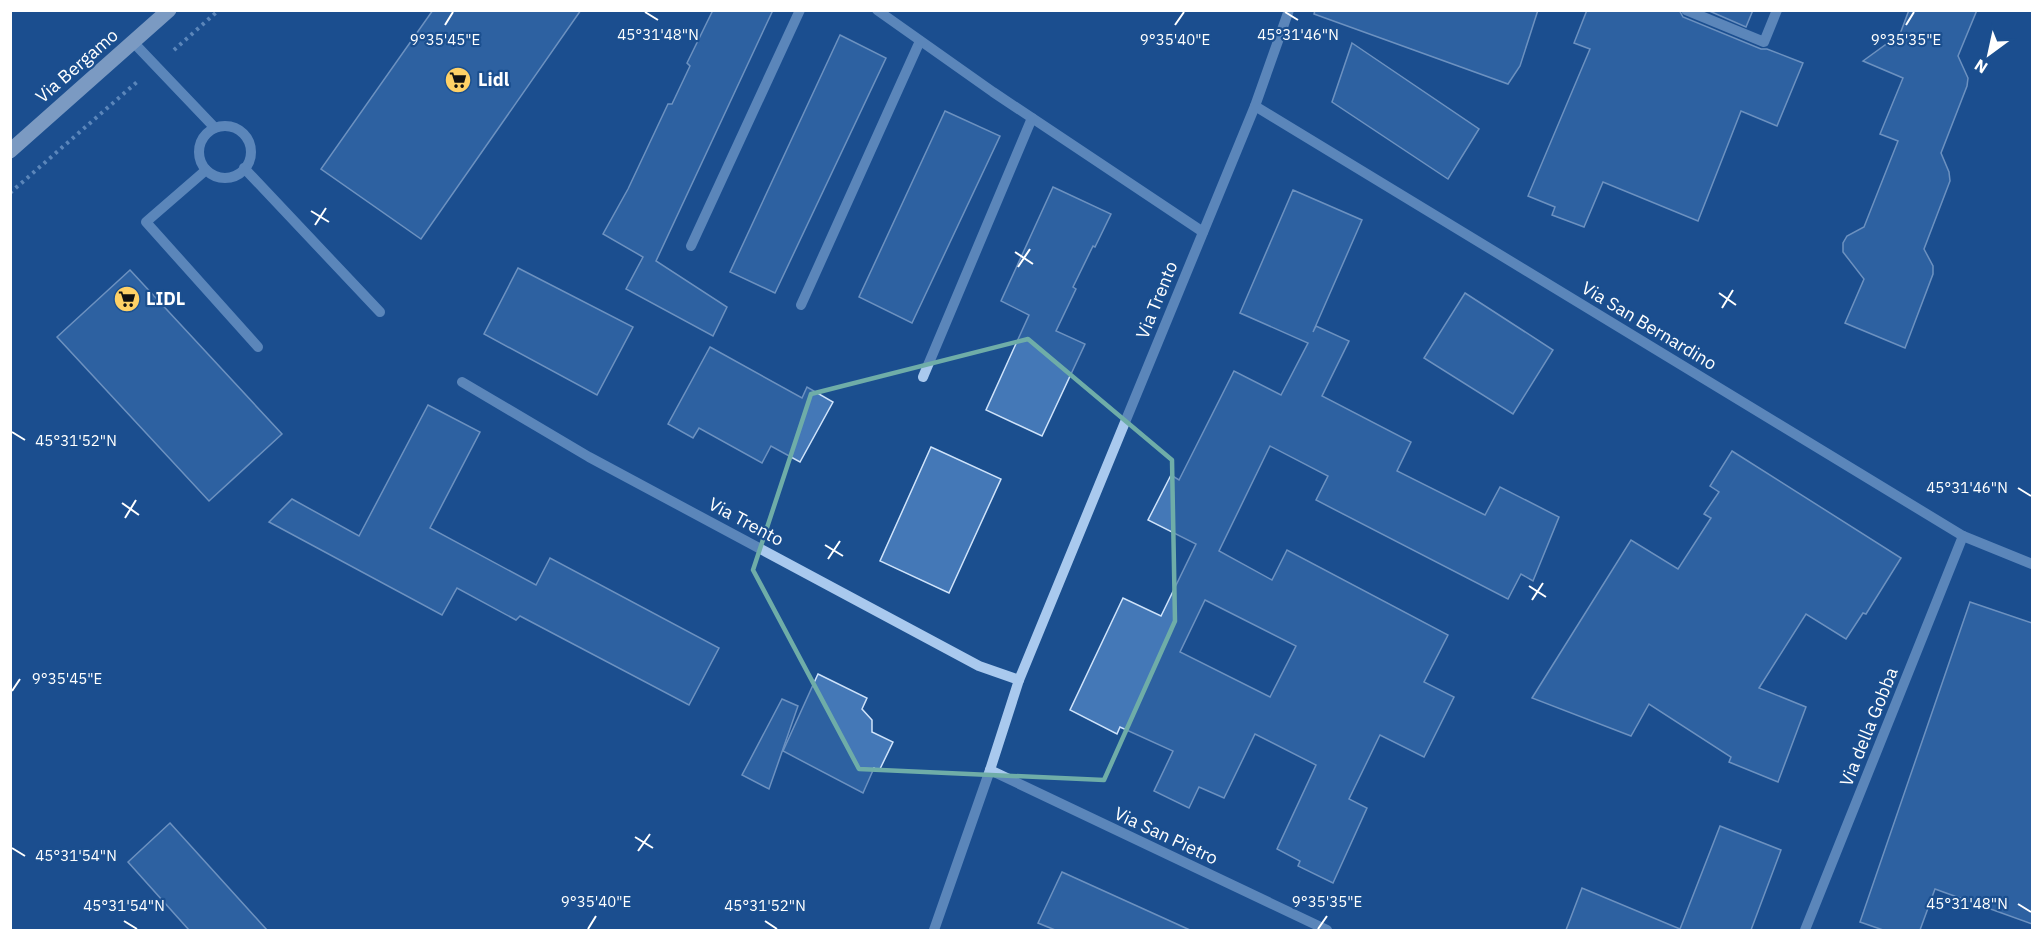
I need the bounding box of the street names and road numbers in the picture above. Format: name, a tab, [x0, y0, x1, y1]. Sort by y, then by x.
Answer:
street label: Via Bergamo	[31, 23, 123, 108]
street label: Via Trento	[1131, 258, 1183, 342]
street label: Via San Bernardino	[1577, 276, 1721, 375]
street label: Via Trento	[705, 492, 788, 551]
street label: Via della Gobba	[1834, 664, 1903, 790]
street label: Via San Pietro	[1111, 801, 1222, 870]

